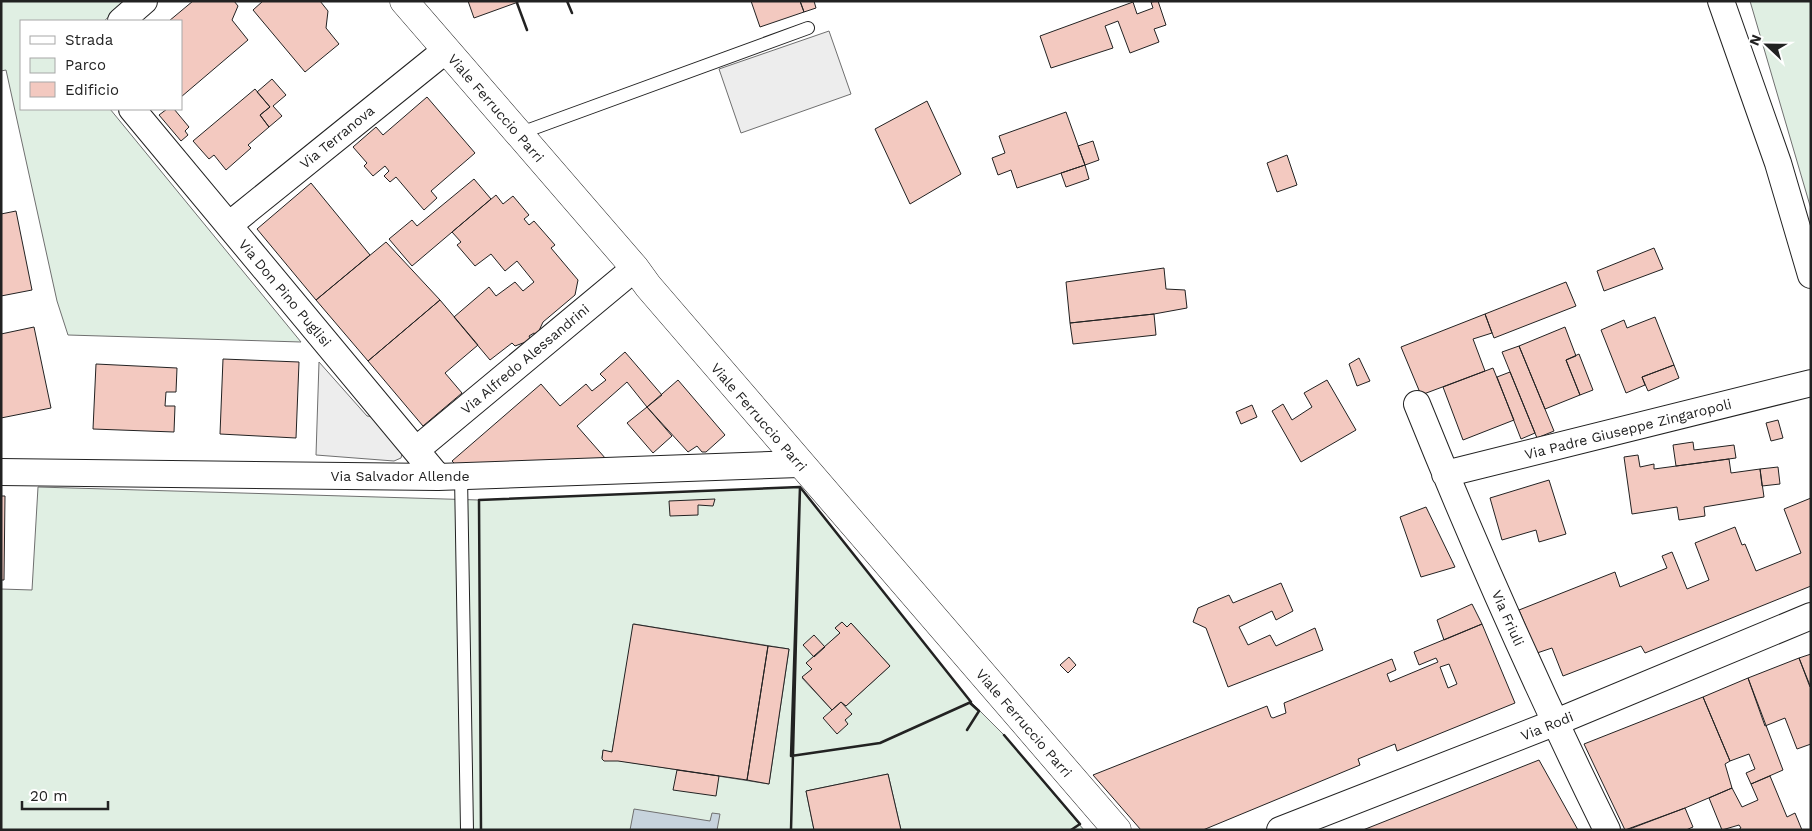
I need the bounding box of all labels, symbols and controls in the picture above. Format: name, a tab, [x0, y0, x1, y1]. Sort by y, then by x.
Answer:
legend	[20, 20, 182, 110]
north arrow	[1742, 20, 1792, 70]
text: Strada	[65, 31, 114, 49]
text: N	[1746, 32, 1764, 48]
street label: Viale Ferruccio Parri	[445, 51, 547, 165]
text: Parco	[65, 56, 106, 74]
text: Edificio	[65, 81, 119, 99]
street label: Via Terranova	[297, 102, 377, 172]
street label: Via Don Pino Puglisi	[235, 236, 335, 350]
street label: Via Alfredo Alessandrini	[458, 301, 592, 417]
street label: Viale Ferruccio Parri	[708, 360, 810, 474]
street label: Via Padre Giuseppe Zingaropoli	[1523, 395, 1733, 463]
street label: Via Salvador Allende	[330, 468, 470, 484]
street label: Via Friuli	[1489, 588, 1527, 648]
street label: Viale Ferruccio Parri	[973, 666, 1075, 780]
street label: Via Rodi	[1518, 708, 1576, 744]
scale bar	[22, 778, 109, 810]
text: 20 m	[30, 787, 68, 805]

